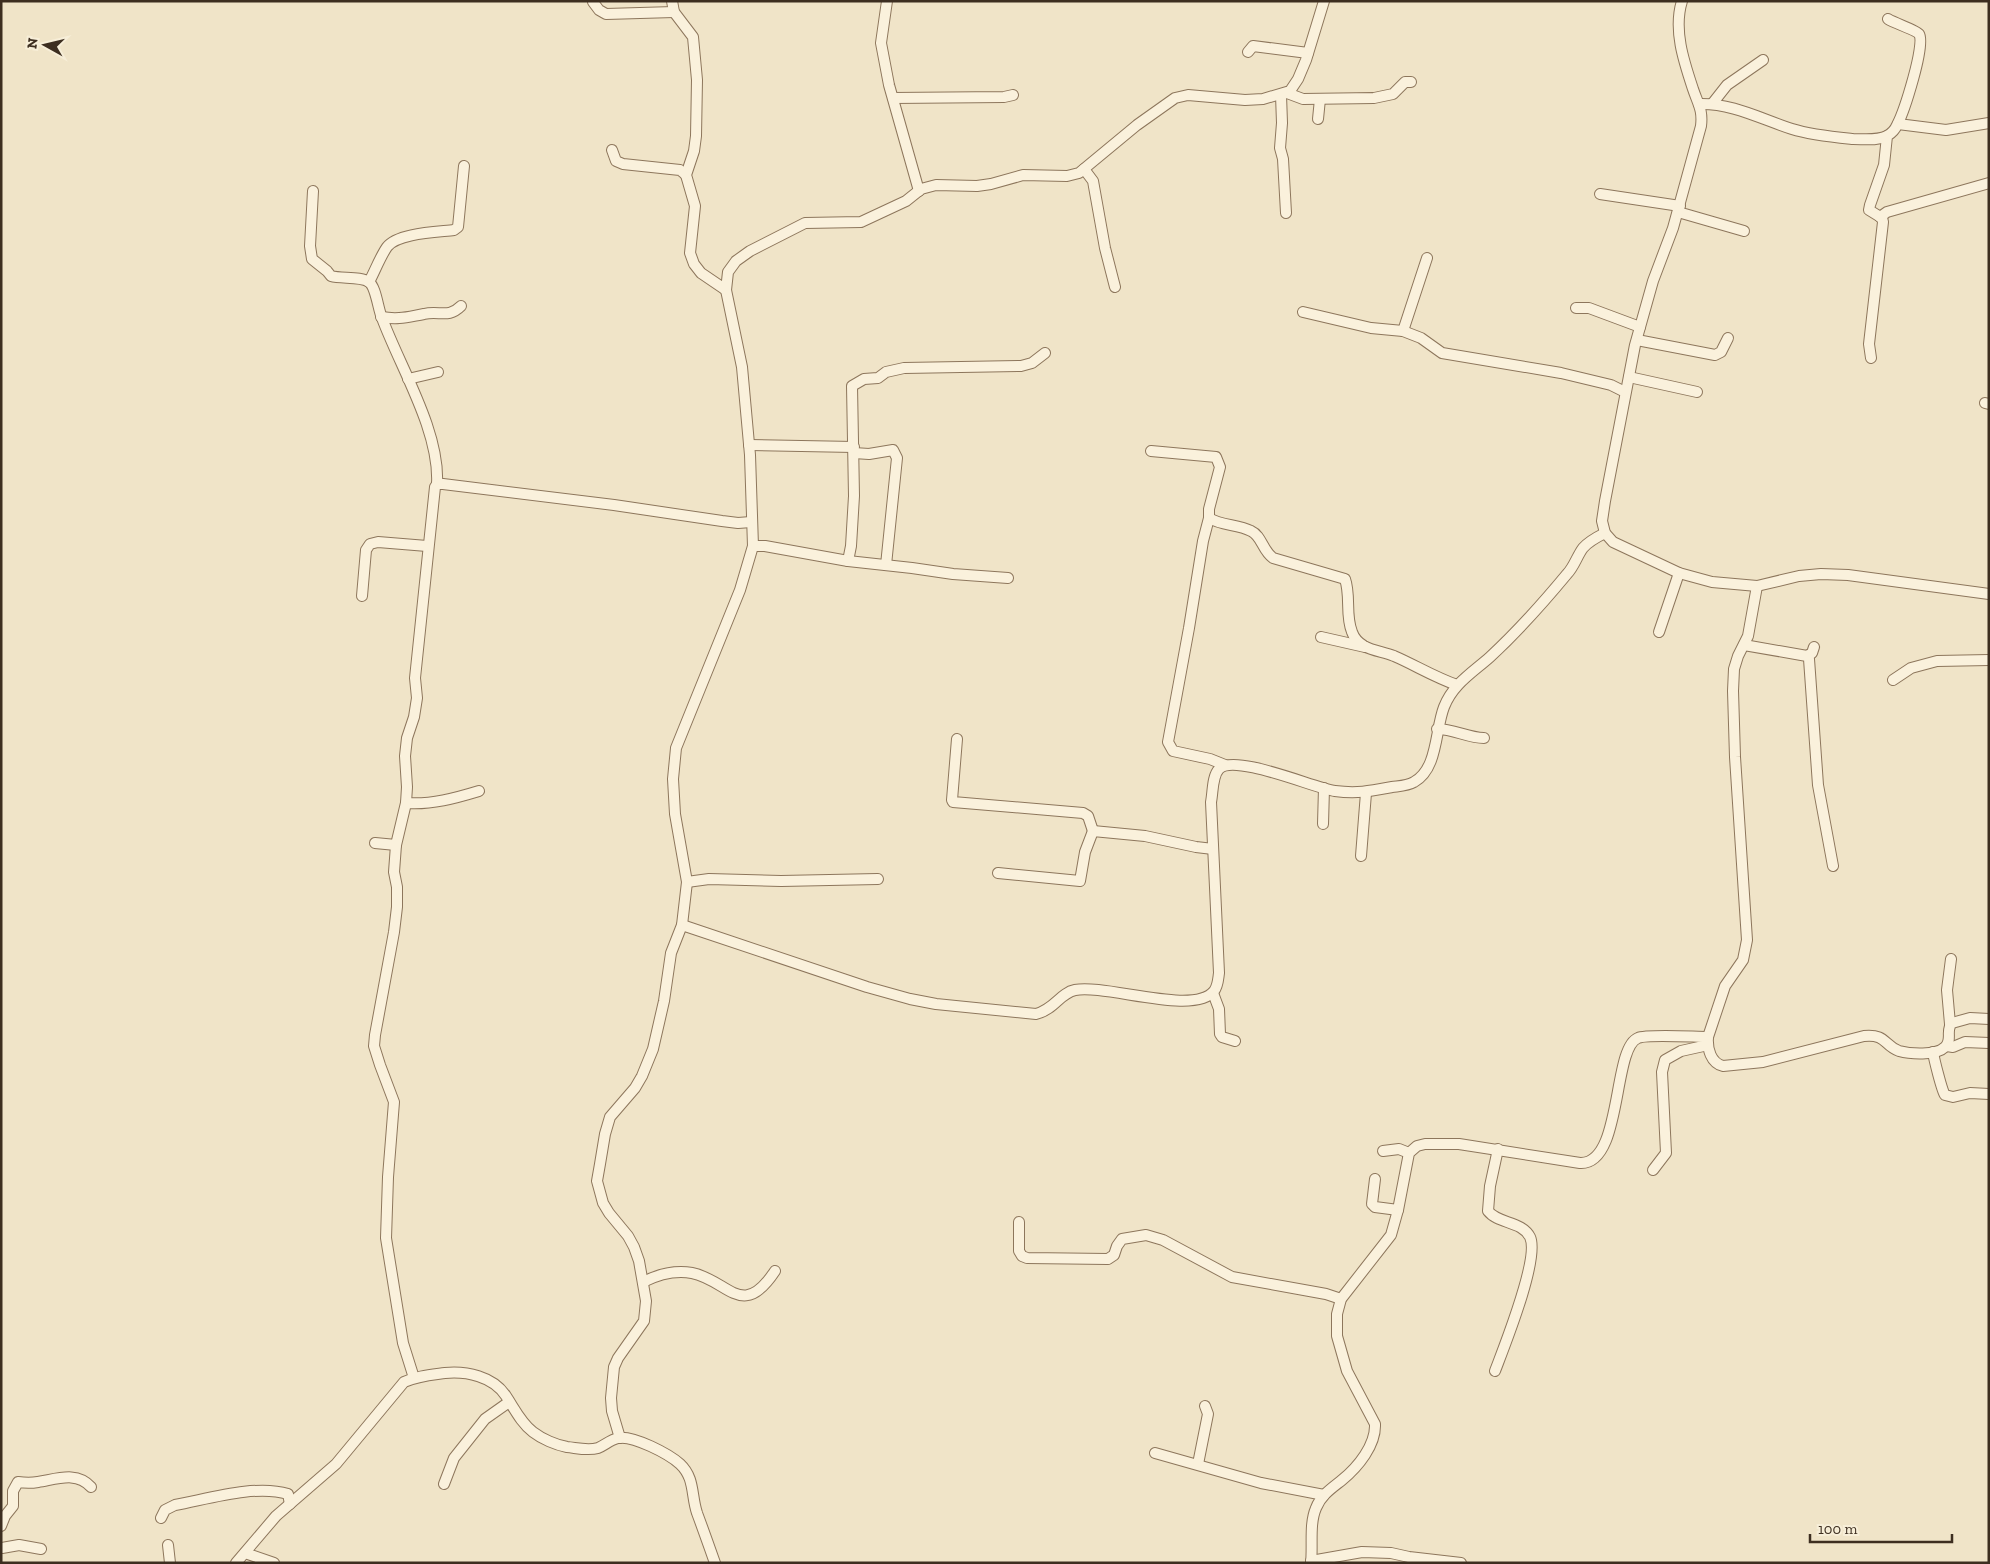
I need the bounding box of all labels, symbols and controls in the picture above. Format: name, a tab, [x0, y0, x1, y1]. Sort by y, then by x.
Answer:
north arrow	[20, 20, 70, 70]
text: N	[23, 36, 42, 50]
scale bar	[1810, 1512, 1952, 1544]
text: 100 m	[1818, 1520, 1857, 1538]

